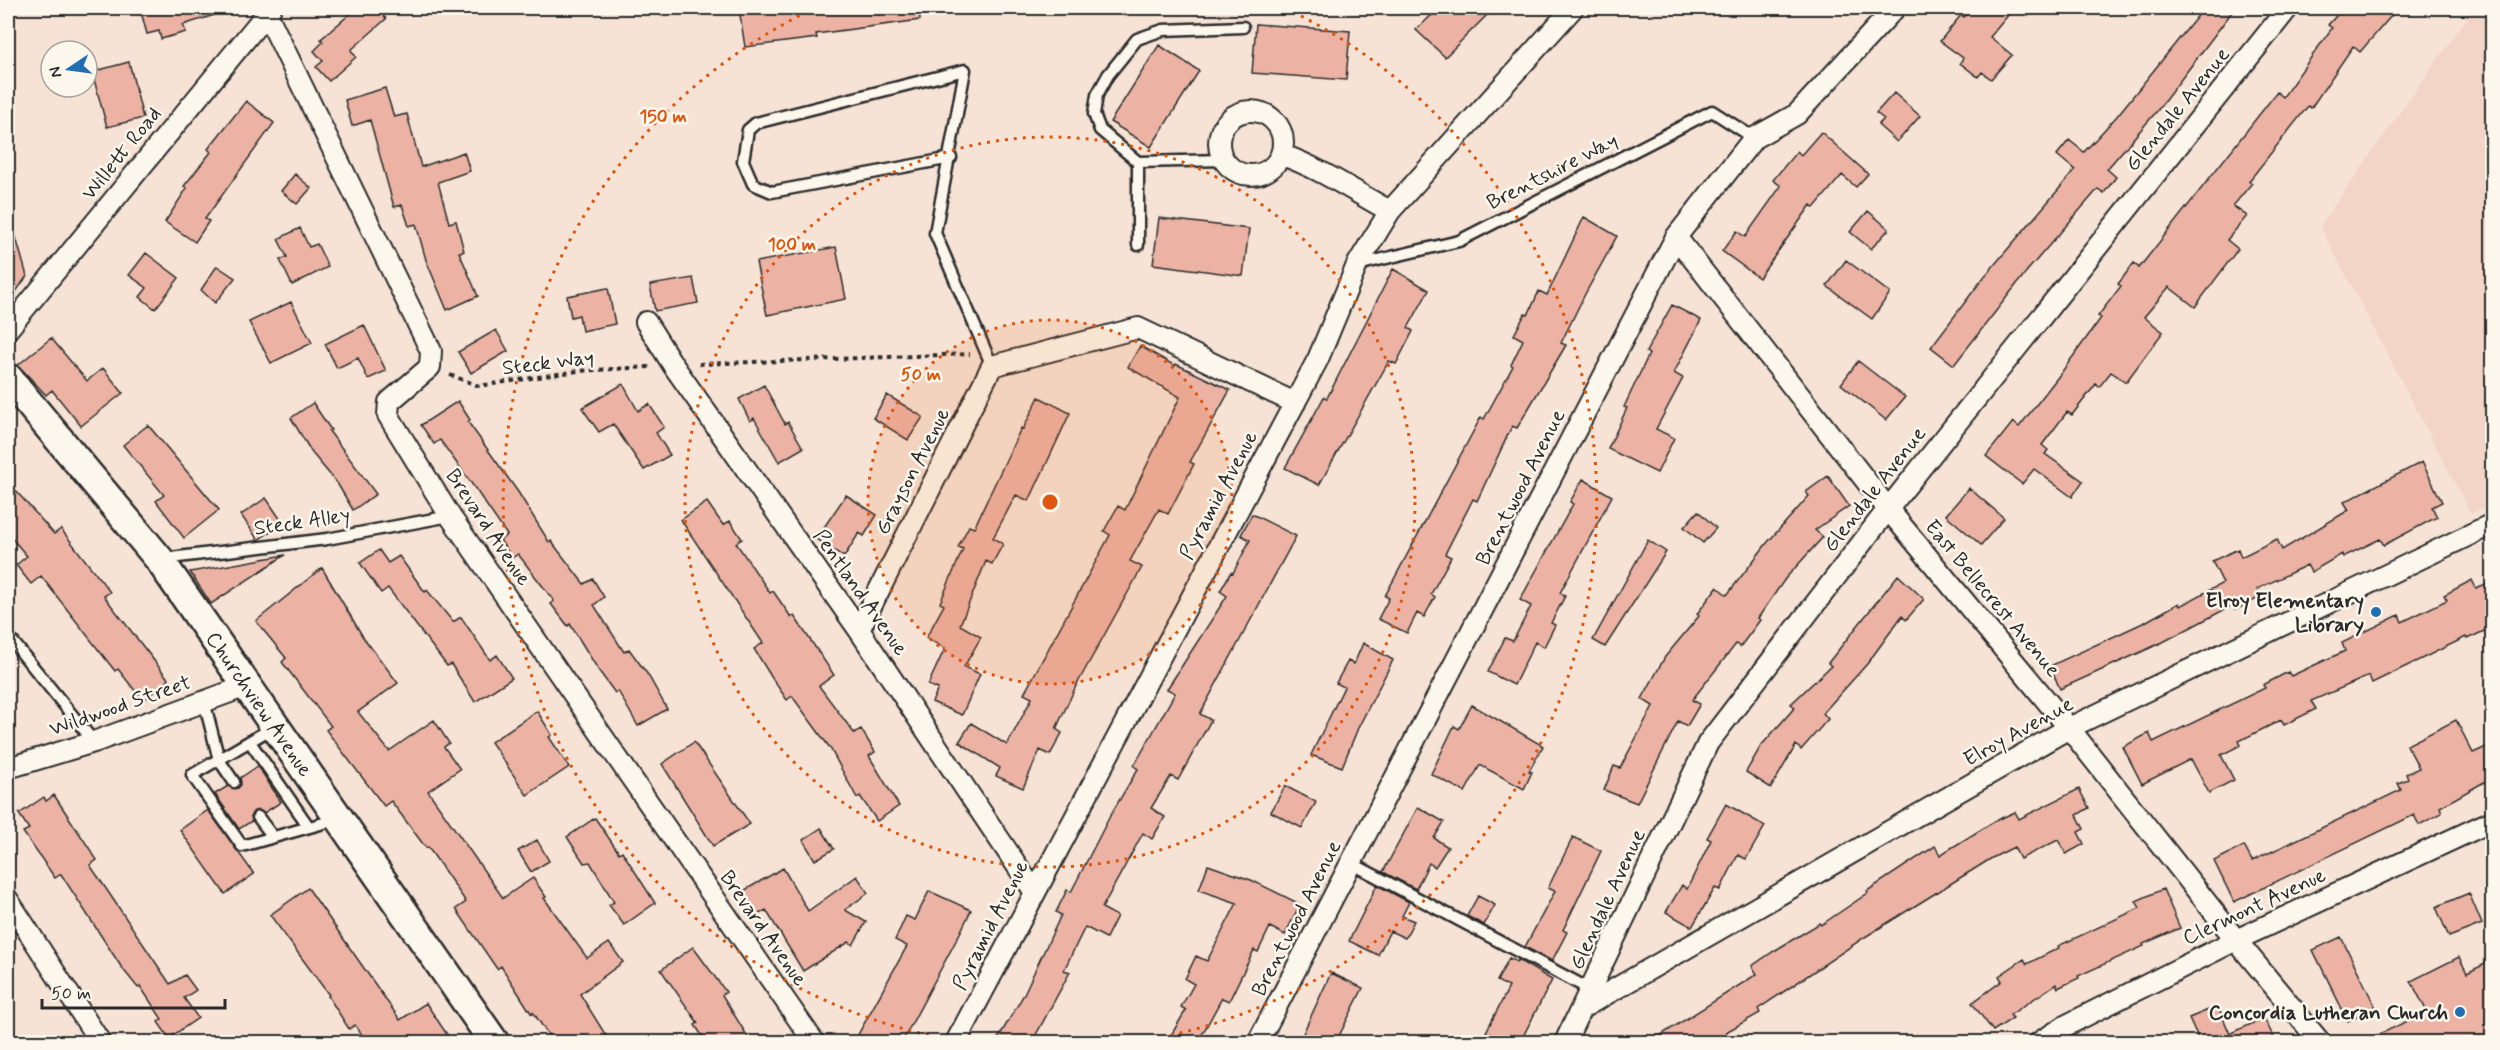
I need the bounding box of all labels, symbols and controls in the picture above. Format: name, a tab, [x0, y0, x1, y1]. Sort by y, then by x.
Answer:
north arrow	[39, 39, 99, 99]
street label: Glendale Avenue	[2119, 42, 2237, 178]
text: N	[44, 64, 67, 80]
street label: Willett Road	[75, 101, 168, 206]
text: 150 m	[639, 105, 687, 129]
street label: Brentshire Way	[1482, 127, 1623, 217]
text: 100 m	[768, 233, 816, 257]
street label: Steck Way	[501, 343, 596, 383]
text: 50 m	[901, 363, 941, 387]
street label: Grayson Avenue	[869, 403, 957, 540]
street label: Brentwood Avenue	[1470, 405, 1572, 570]
street label: Glendale Avenue	[1817, 421, 1933, 558]
street label: Pyramid Avenue	[1173, 426, 1265, 565]
street label: Brevard Avenue	[439, 464, 538, 592]
centre of rings	[1040, 492, 1060, 512]
street label: Steck Alley	[252, 501, 352, 543]
street label: East Bellecrest Avenue	[1918, 514, 2066, 683]
street label: Pentland Avenue	[806, 524, 914, 662]
place label: Elroy Elementary Library	[2206, 587, 2364, 639]
marker: Elroy Elementary Library	[2369, 605, 2383, 619]
street label: Churchview Avenue	[199, 626, 319, 782]
street label: Wildwood Street	[46, 669, 195, 743]
street label: Elroy Avenue	[1959, 690, 2078, 774]
street label: Glendale Avenue	[1563, 825, 1653, 974]
street label: Brentwood Avenue	[1246, 836, 1348, 1001]
street label: Pyramid Avenue	[946, 856, 1036, 995]
street label: Clermont Avenue	[2178, 861, 2331, 952]
street label: Brevard Avenue	[713, 865, 814, 992]
scale bar	[42, 972, 225, 1010]
text: 50 m	[51, 982, 91, 1006]
place label: Concordia Lutheran Church	[2209, 999, 2448, 1027]
marker: Concordia Lutheran Church	[2453, 1005, 2467, 1019]

